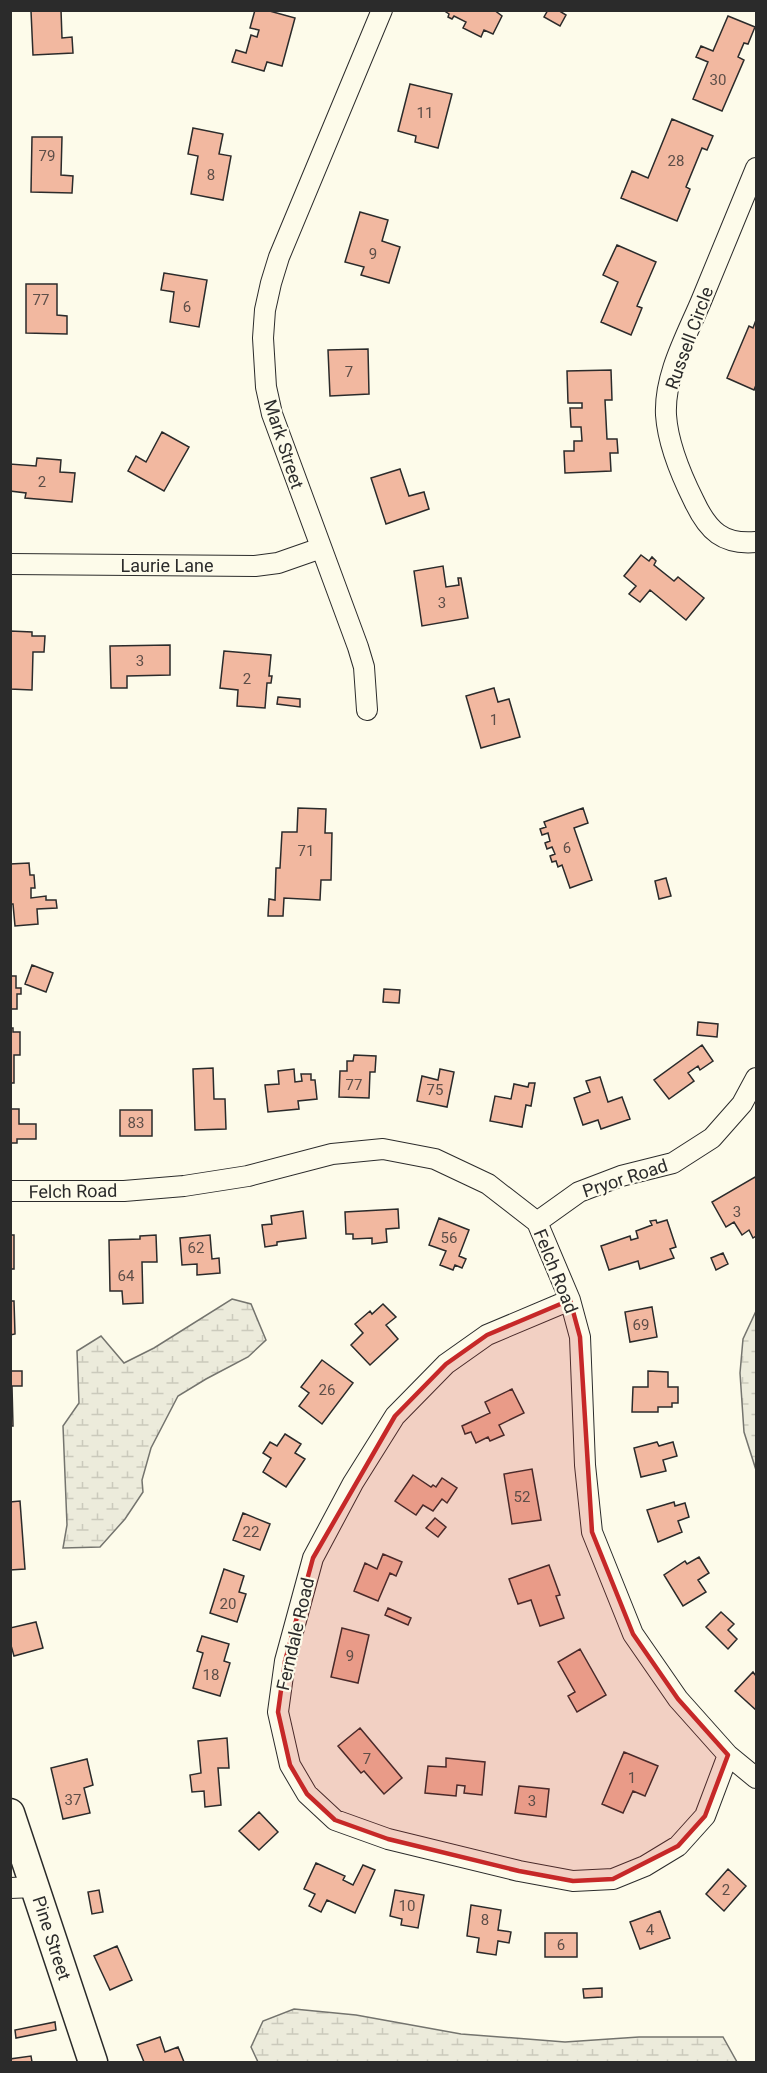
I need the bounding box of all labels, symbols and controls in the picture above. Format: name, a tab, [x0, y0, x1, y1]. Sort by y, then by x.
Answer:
house number: 30	[710, 71, 726, 89]
house number: 11	[417, 104, 433, 122]
house number: 79	[39, 147, 55, 165]
house number: 28	[668, 152, 684, 170]
house number: 8	[207, 166, 215, 184]
house number: 9	[369, 245, 377, 263]
street label: Russell Circle	[661, 284, 717, 392]
house number: 77	[33, 291, 49, 309]
house number: 6	[183, 298, 191, 316]
house number: 7	[345, 363, 353, 381]
street label: Mark Street	[260, 397, 308, 491]
house number: 2	[38, 473, 46, 491]
street label: Laurie Lane	[121, 555, 213, 576]
house number: 3	[438, 594, 446, 612]
house number: 3	[136, 652, 144, 670]
house number: 2	[243, 670, 251, 688]
house number: 1	[490, 711, 498, 729]
house number: 6	[563, 839, 571, 857]
house number: 71	[298, 842, 314, 860]
house number: 77	[346, 1076, 362, 1094]
house number: 75	[427, 1081, 443, 1099]
house number: 83	[128, 1114, 144, 1132]
street label: Pryor Road	[580, 1154, 670, 1202]
street label: Felch Road	[28, 1180, 118, 1202]
house number: 3	[733, 1203, 741, 1221]
street label: Felch Road	[530, 1226, 582, 1316]
house number: 56	[441, 1229, 457, 1247]
house number: 62	[188, 1239, 204, 1257]
house number: 64	[118, 1267, 135, 1285]
house number: 69	[633, 1316, 649, 1334]
house number: 26	[319, 1381, 335, 1399]
house number: 52	[514, 1488, 530, 1506]
house number: 22	[243, 1523, 259, 1541]
street label: Ferndale Road	[272, 1576, 318, 1692]
house number: 20	[220, 1595, 236, 1613]
house number: 9	[346, 1647, 354, 1665]
house number: 18	[203, 1666, 219, 1684]
house number: 7	[363, 1750, 371, 1768]
house number: 1	[628, 1769, 636, 1787]
house number: 37	[65, 1791, 81, 1809]
house number: 3	[528, 1792, 536, 1810]
house number: 2	[722, 1881, 730, 1899]
street label: Pine Street	[29, 1893, 75, 1983]
house number: 10	[399, 1897, 415, 1915]
house number: 8	[481, 1911, 489, 1929]
house number: 4	[646, 1921, 655, 1939]
house number: 6	[557, 1936, 565, 1954]

